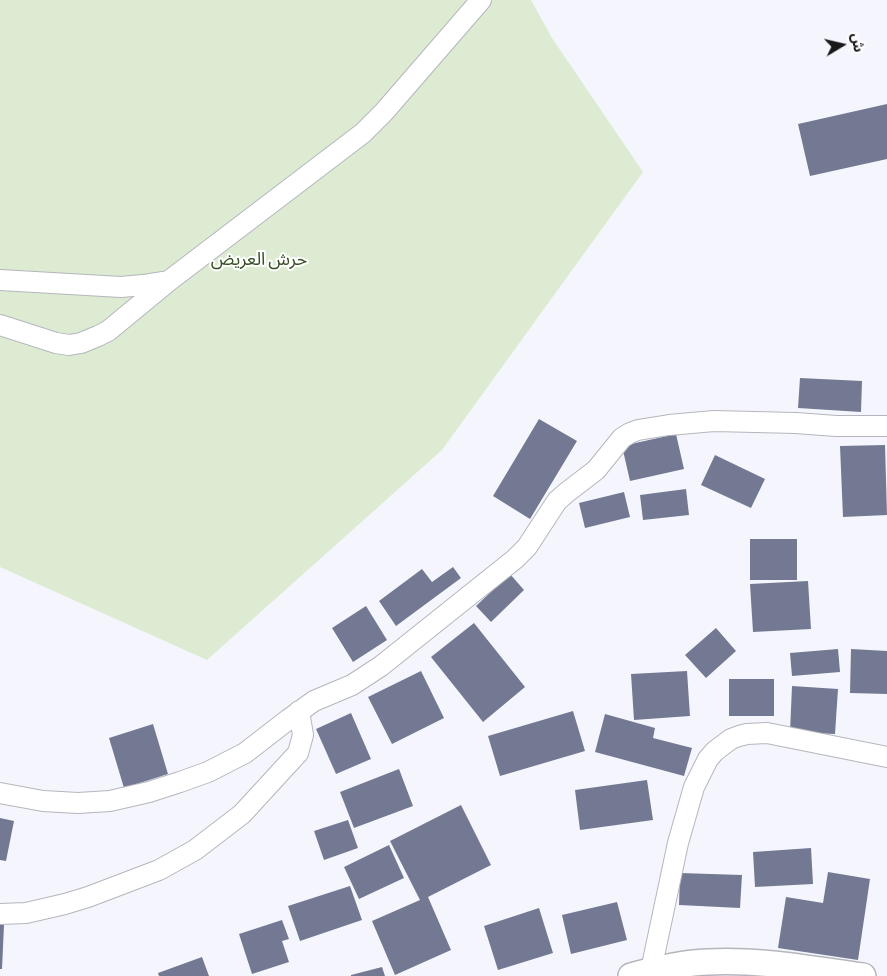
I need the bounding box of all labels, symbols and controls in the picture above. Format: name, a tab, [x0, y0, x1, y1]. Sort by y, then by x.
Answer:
north arrow	[817, 20, 867, 70]
text: ش	[848, 32, 865, 53]
park label: حرش العريض	[211, 249, 307, 271]

